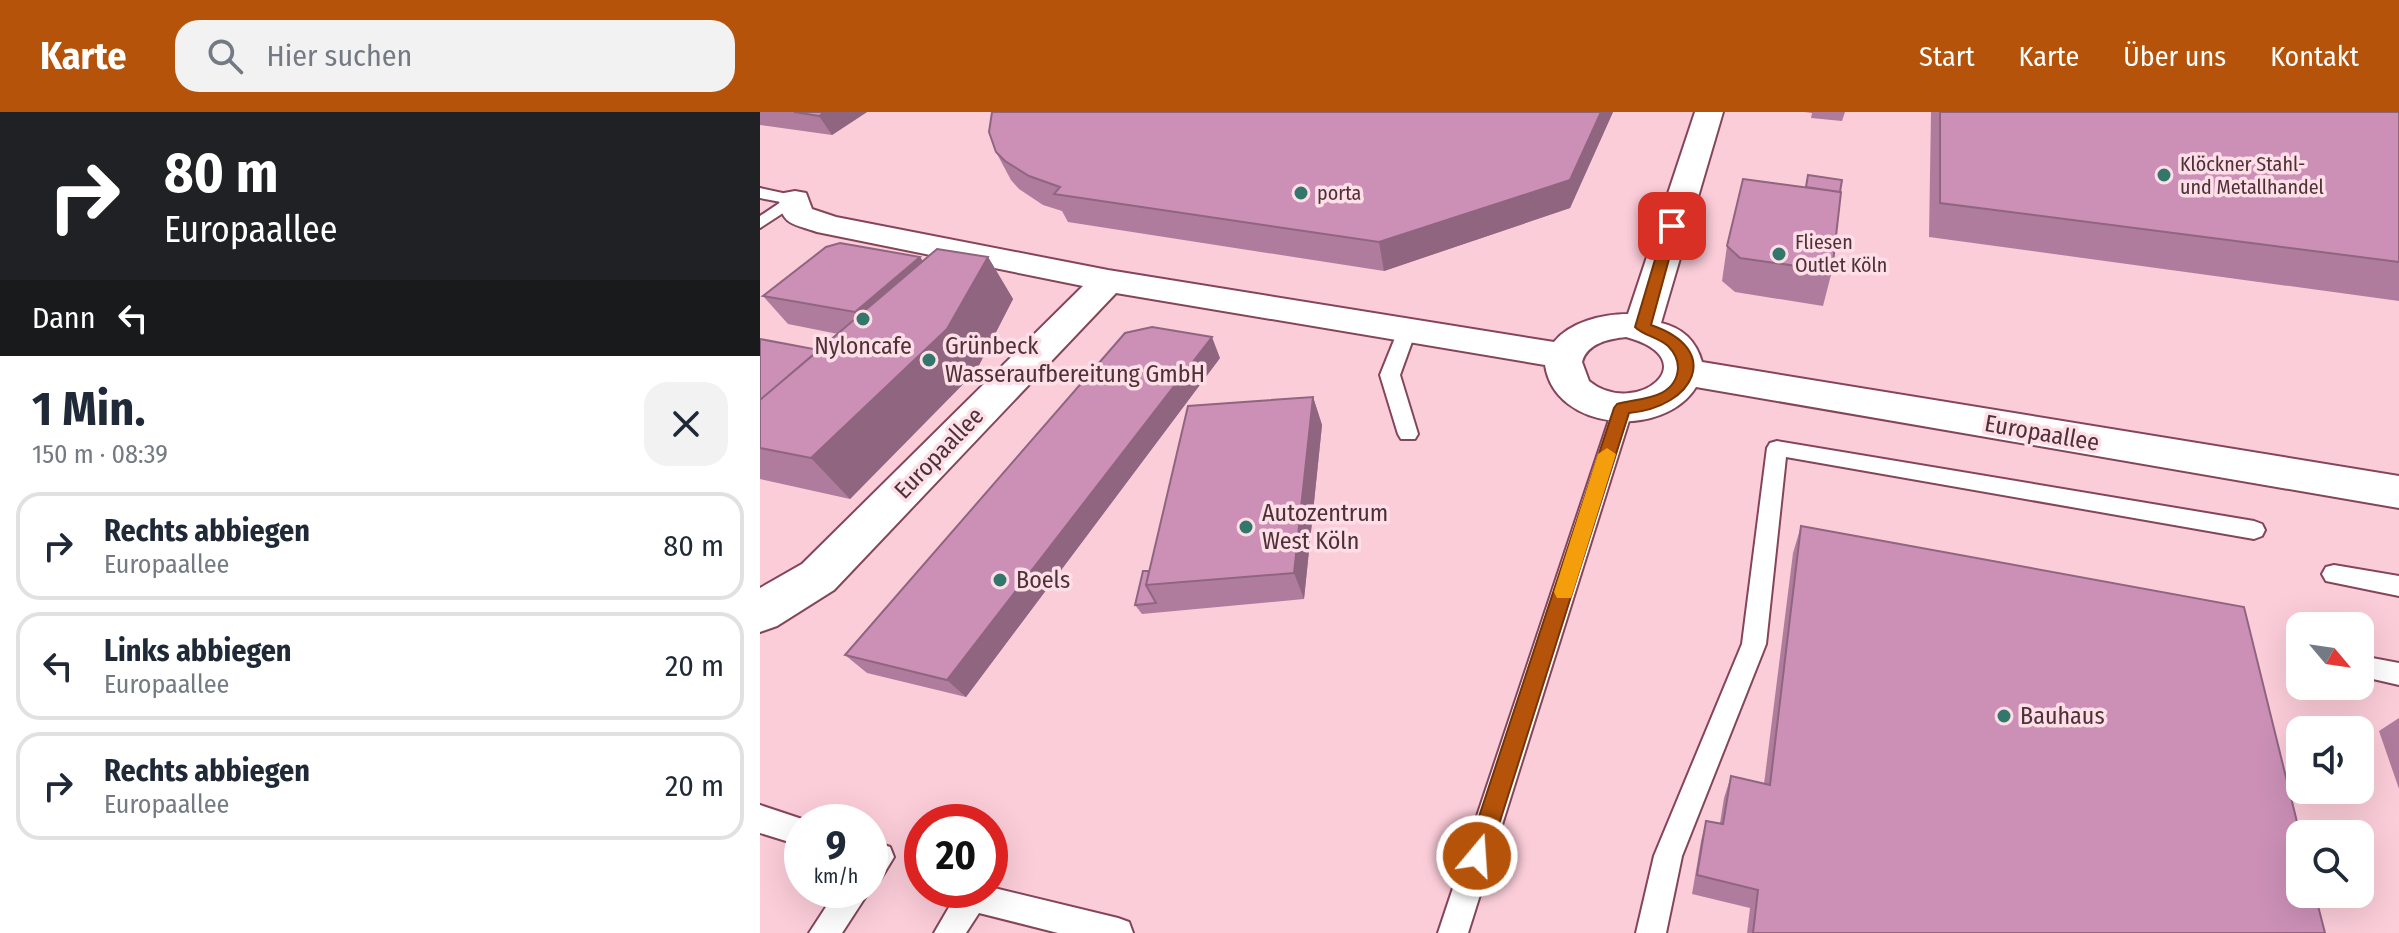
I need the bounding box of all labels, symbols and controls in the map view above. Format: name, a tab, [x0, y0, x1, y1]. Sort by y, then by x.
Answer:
search box	[175, 20, 735, 92]
text: Karte	[40, 33, 127, 79]
icon: search	[203, 34, 247, 78]
text: Hier suchen	[267, 38, 412, 74]
text: Start	[1919, 40, 1975, 73]
text: Karte	[2019, 40, 2079, 73]
text: Über uns	[2123, 40, 2226, 73]
text: Kontakt	[2270, 40, 2359, 73]
text: 80 m	[164, 140, 279, 207]
icon: right	[32, 144, 136, 248]
place label: Klöckner Stahl- und Metallhandel	[2180, 152, 2324, 199]
marker: Klöckner Stahl- und Metallhandel	[2155, 166, 2173, 184]
place label: porta	[1317, 181, 1361, 205]
marker: porta	[1292, 184, 1310, 202]
pin	[1638, 192, 1706, 260]
icon: arrive	[1650, 204, 1694, 248]
text: Europaallee	[164, 208, 338, 252]
place label: Fliesen Outlet Köln	[1795, 230, 1887, 277]
marker: Fliesen Outlet Köln	[1770, 245, 1788, 263]
icon: left	[111, 296, 155, 340]
text: Dann	[32, 300, 95, 336]
marker: Nyloncafe	[854, 310, 872, 328]
place label: Nyloncafe	[814, 332, 912, 360]
place label: Grünbeck Wasseraufbereitung GmbH	[945, 332, 1205, 388]
marker: Grünbeck Wasseraufbereitung GmbH	[920, 351, 938, 369]
text: 1 Min.	[32, 380, 145, 438]
button: close	[644, 382, 728, 466]
street label: Europaallee	[889, 402, 989, 504]
street label: Europaallee	[1983, 409, 2101, 457]
text: 150 m · 08:39	[32, 439, 168, 470]
place label: Autozentrum West Köln	[1262, 499, 1388, 555]
text: Rechts abbiegen	[104, 513, 310, 549]
marker: Autozentrum West Köln	[1237, 518, 1255, 536]
icon: right	[36, 524, 80, 568]
text: 80 m	[663, 528, 724, 564]
text: Europaallee	[104, 549, 229, 580]
place label: Boels	[1016, 566, 1070, 594]
marker: Boels	[991, 571, 1009, 589]
north arrow	[2286, 612, 2374, 700]
map controls	[2286, 612, 2374, 908]
text: Links abbiegen	[104, 633, 292, 669]
icon: left	[36, 644, 80, 688]
text: 20 m	[665, 648, 724, 684]
text: Europaallee	[104, 669, 229, 700]
place label: Bauhaus	[2020, 702, 2105, 730]
marker: Bauhaus	[1995, 707, 2013, 725]
button: sound	[2286, 716, 2374, 804]
text: Rechts abbiegen	[104, 753, 310, 789]
icon: right	[36, 764, 80, 808]
text: 20 m	[665, 768, 724, 804]
text: Europaallee	[104, 789, 229, 820]
speed limit sign: 20	[904, 804, 1008, 908]
position arrow	[1435, 814, 1519, 898]
button: search	[2286, 820, 2374, 908]
text: 9	[826, 822, 846, 870]
text: km/h	[814, 864, 858, 888]

